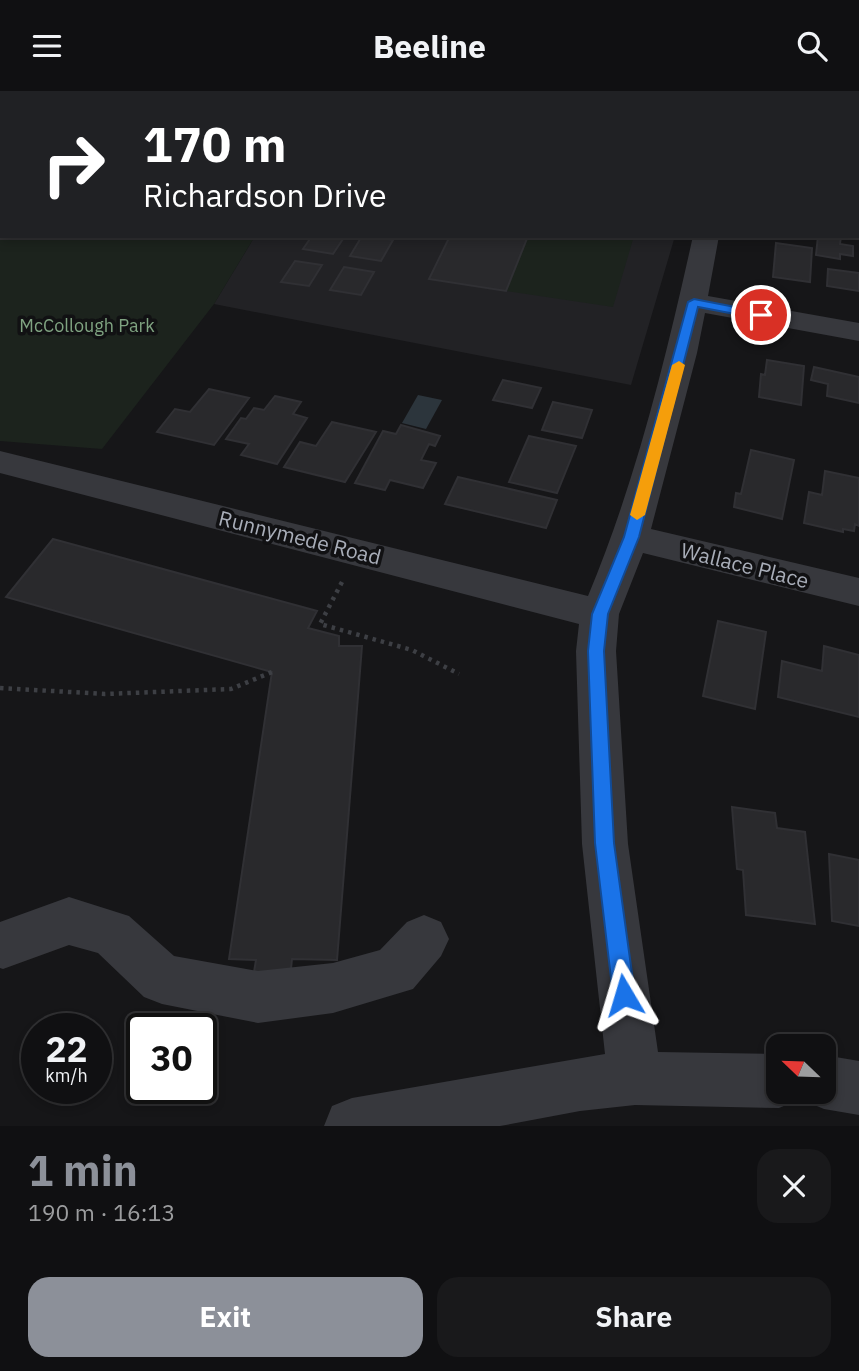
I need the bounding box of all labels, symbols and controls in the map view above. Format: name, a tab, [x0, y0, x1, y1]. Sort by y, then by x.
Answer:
text: Beeline	[373, 25, 486, 67]
icon: menu	[28, 27, 66, 65]
icon: search	[793, 27, 831, 65]
text: 170 m	[143, 112, 287, 175]
icon: right	[28, 119, 119, 210]
text: Richardson Drive	[143, 174, 386, 216]
pin	[731, 285, 791, 345]
icon: arrive	[742, 296, 780, 334]
park label: McCollough Park	[19, 314, 155, 337]
street label: Runnymede Road	[216, 503, 384, 571]
street label: Wallace Place	[678, 536, 812, 594]
position arrow	[587, 958, 661, 1032]
speed limit sign: 30	[126, 1013, 217, 1104]
text: 22	[45, 1026, 88, 1072]
north arrow	[766, 1034, 836, 1104]
map controls	[766, 1034, 836, 1104]
text: km/h	[45, 1064, 88, 1087]
text: 1 min	[28, 1143, 138, 1198]
button: close	[757, 1149, 831, 1223]
text: 190 m · 16:13	[28, 1197, 175, 1227]
button: Exit	[28, 1277, 423, 1357]
button: Share	[437, 1277, 831, 1357]

